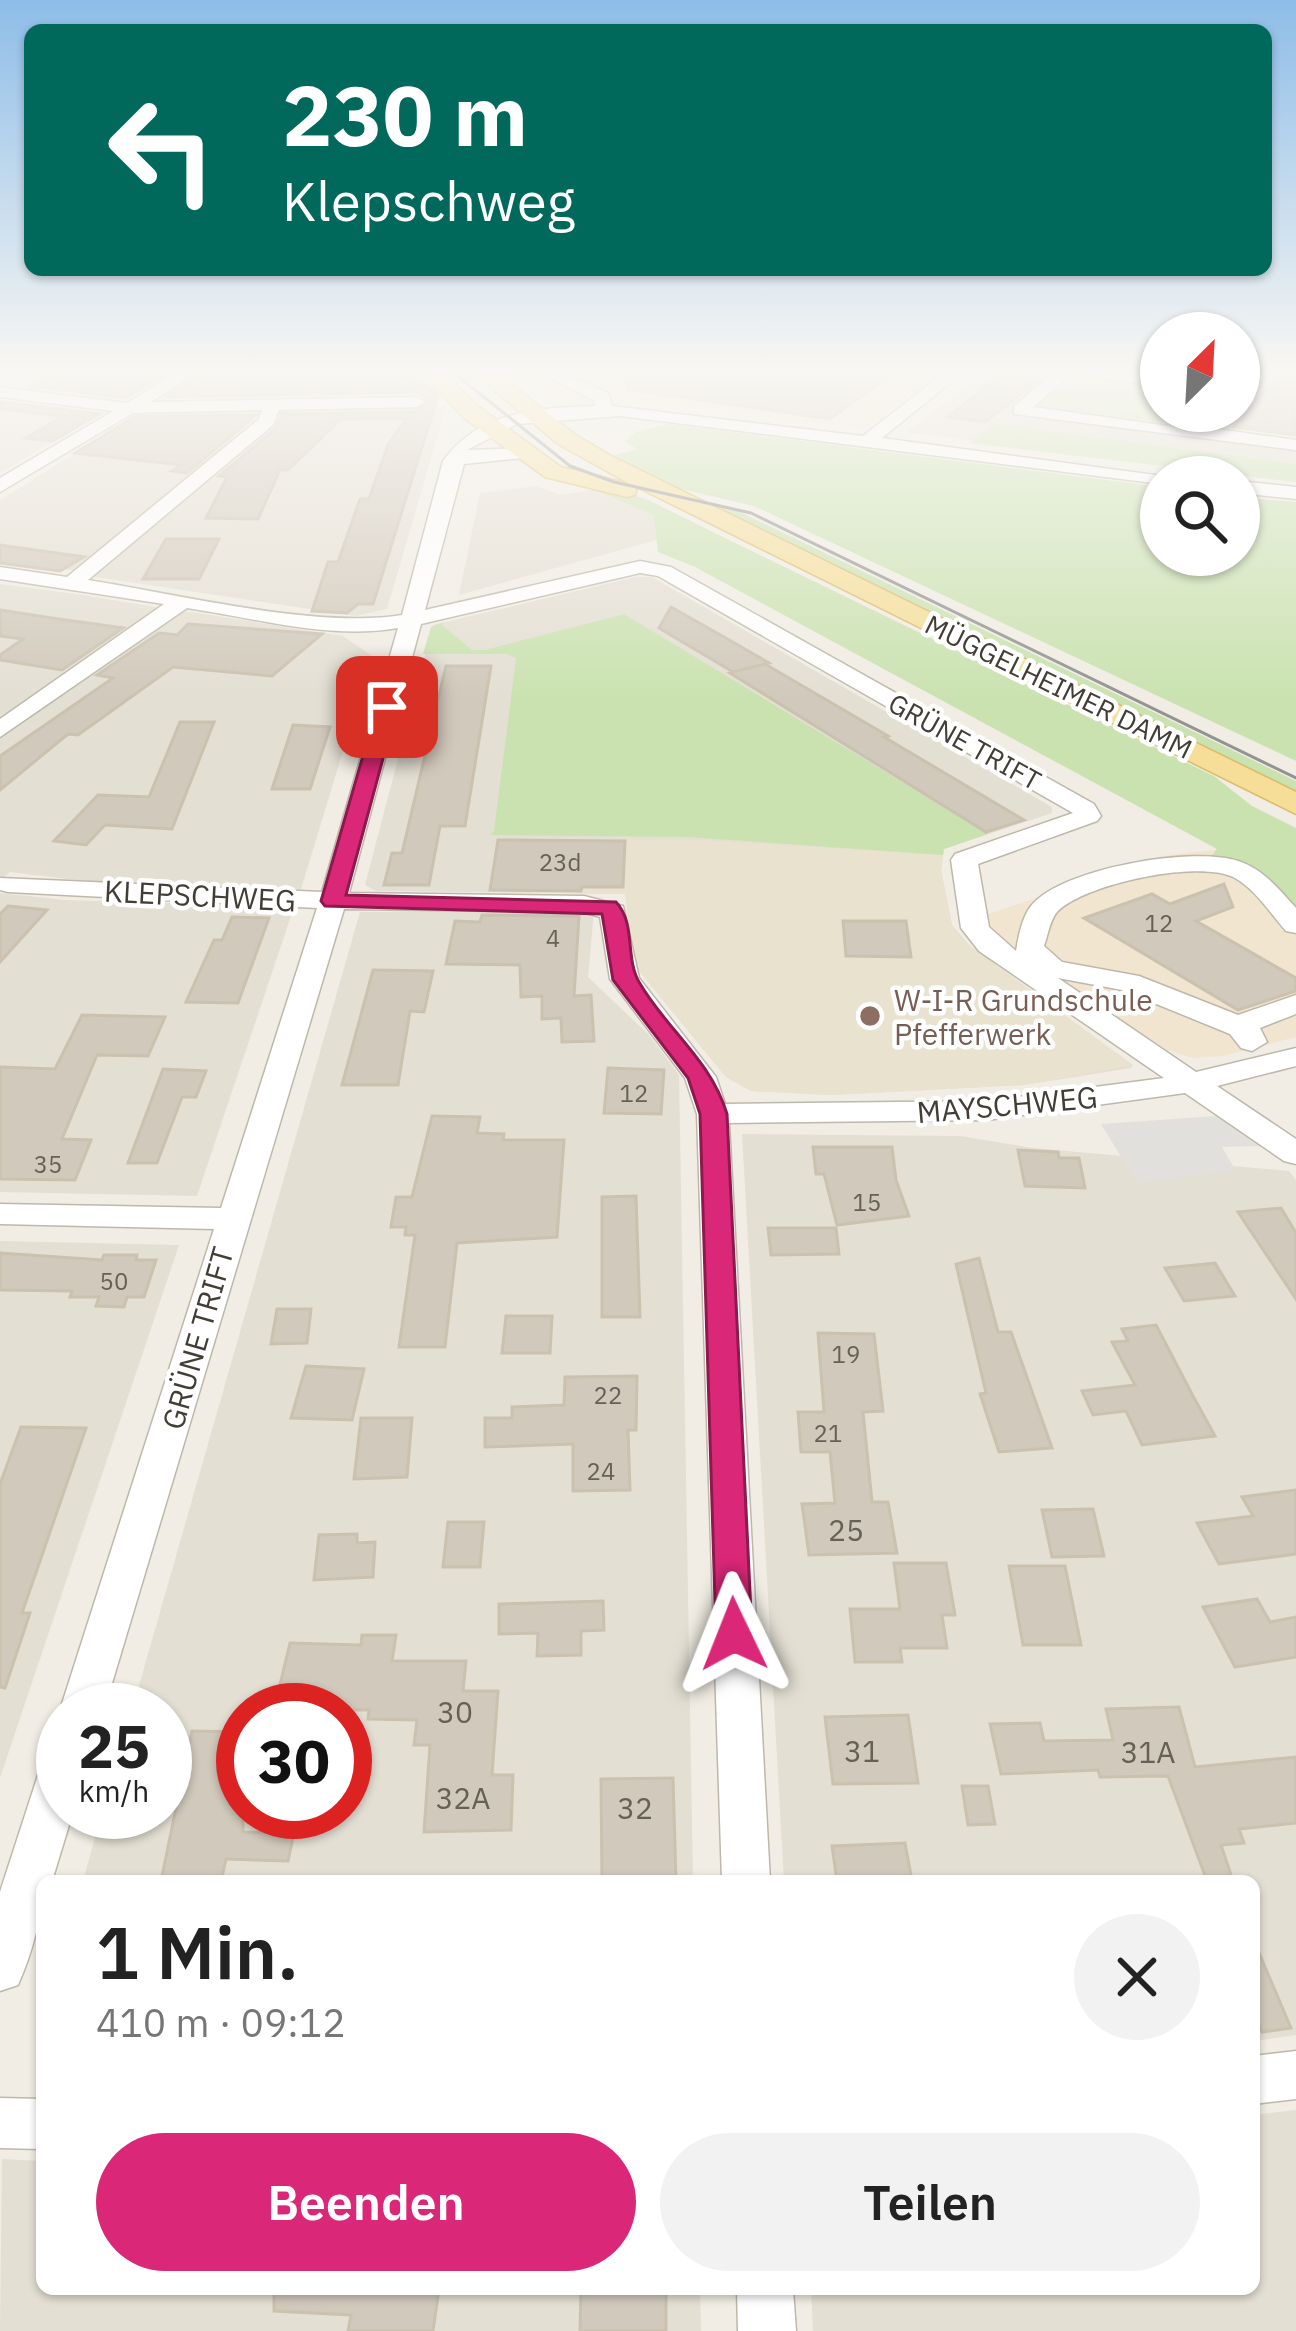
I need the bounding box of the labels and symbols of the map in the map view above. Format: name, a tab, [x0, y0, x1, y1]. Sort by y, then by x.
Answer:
north arrow	[1140, 312, 1260, 432]
street label: MÜGGELHEIMER DAMM	[920, 606, 1198, 766]
pin	[336, 656, 438, 758]
street label: GRÜNE TRIFT	[882, 685, 1048, 797]
house number: 23d	[539, 846, 581, 878]
street label: KLEPSCHWEG	[103, 871, 297, 919]
house number: 12	[1145, 907, 1173, 939]
house number: 4	[546, 922, 560, 954]
place label: W-I-R Grundschule Pfefferwerk	[894, 980, 1153, 1053]
marker: W-I-R Grundschule Pfefferwerk	[857, 1003, 883, 1029]
house number: 12	[620, 1077, 648, 1109]
street label: MAYSCHWEG	[915, 1077, 1099, 1131]
house number: 35	[34, 1148, 62, 1180]
house number: 15	[853, 1186, 881, 1218]
street label: GRÜNE TRIFT	[152, 1242, 242, 1434]
house number: 50	[100, 1265, 128, 1297]
house number: 19	[832, 1338, 860, 1370]
house number: 22	[594, 1379, 622, 1411]
house number: 21	[814, 1417, 842, 1449]
house number: 24	[587, 1455, 615, 1487]
house number: 25	[828, 1510, 864, 1549]
position arrow	[671, 1571, 797, 1697]
speed limit sign: 30	[216, 1683, 372, 1839]
house number: 30	[437, 1692, 473, 1731]
house number: 31	[844, 1731, 880, 1770]
house number: 31A	[1120, 1732, 1176, 1771]
house number: 32A	[435, 1778, 491, 1817]
house number: 32	[617, 1788, 653, 1827]

